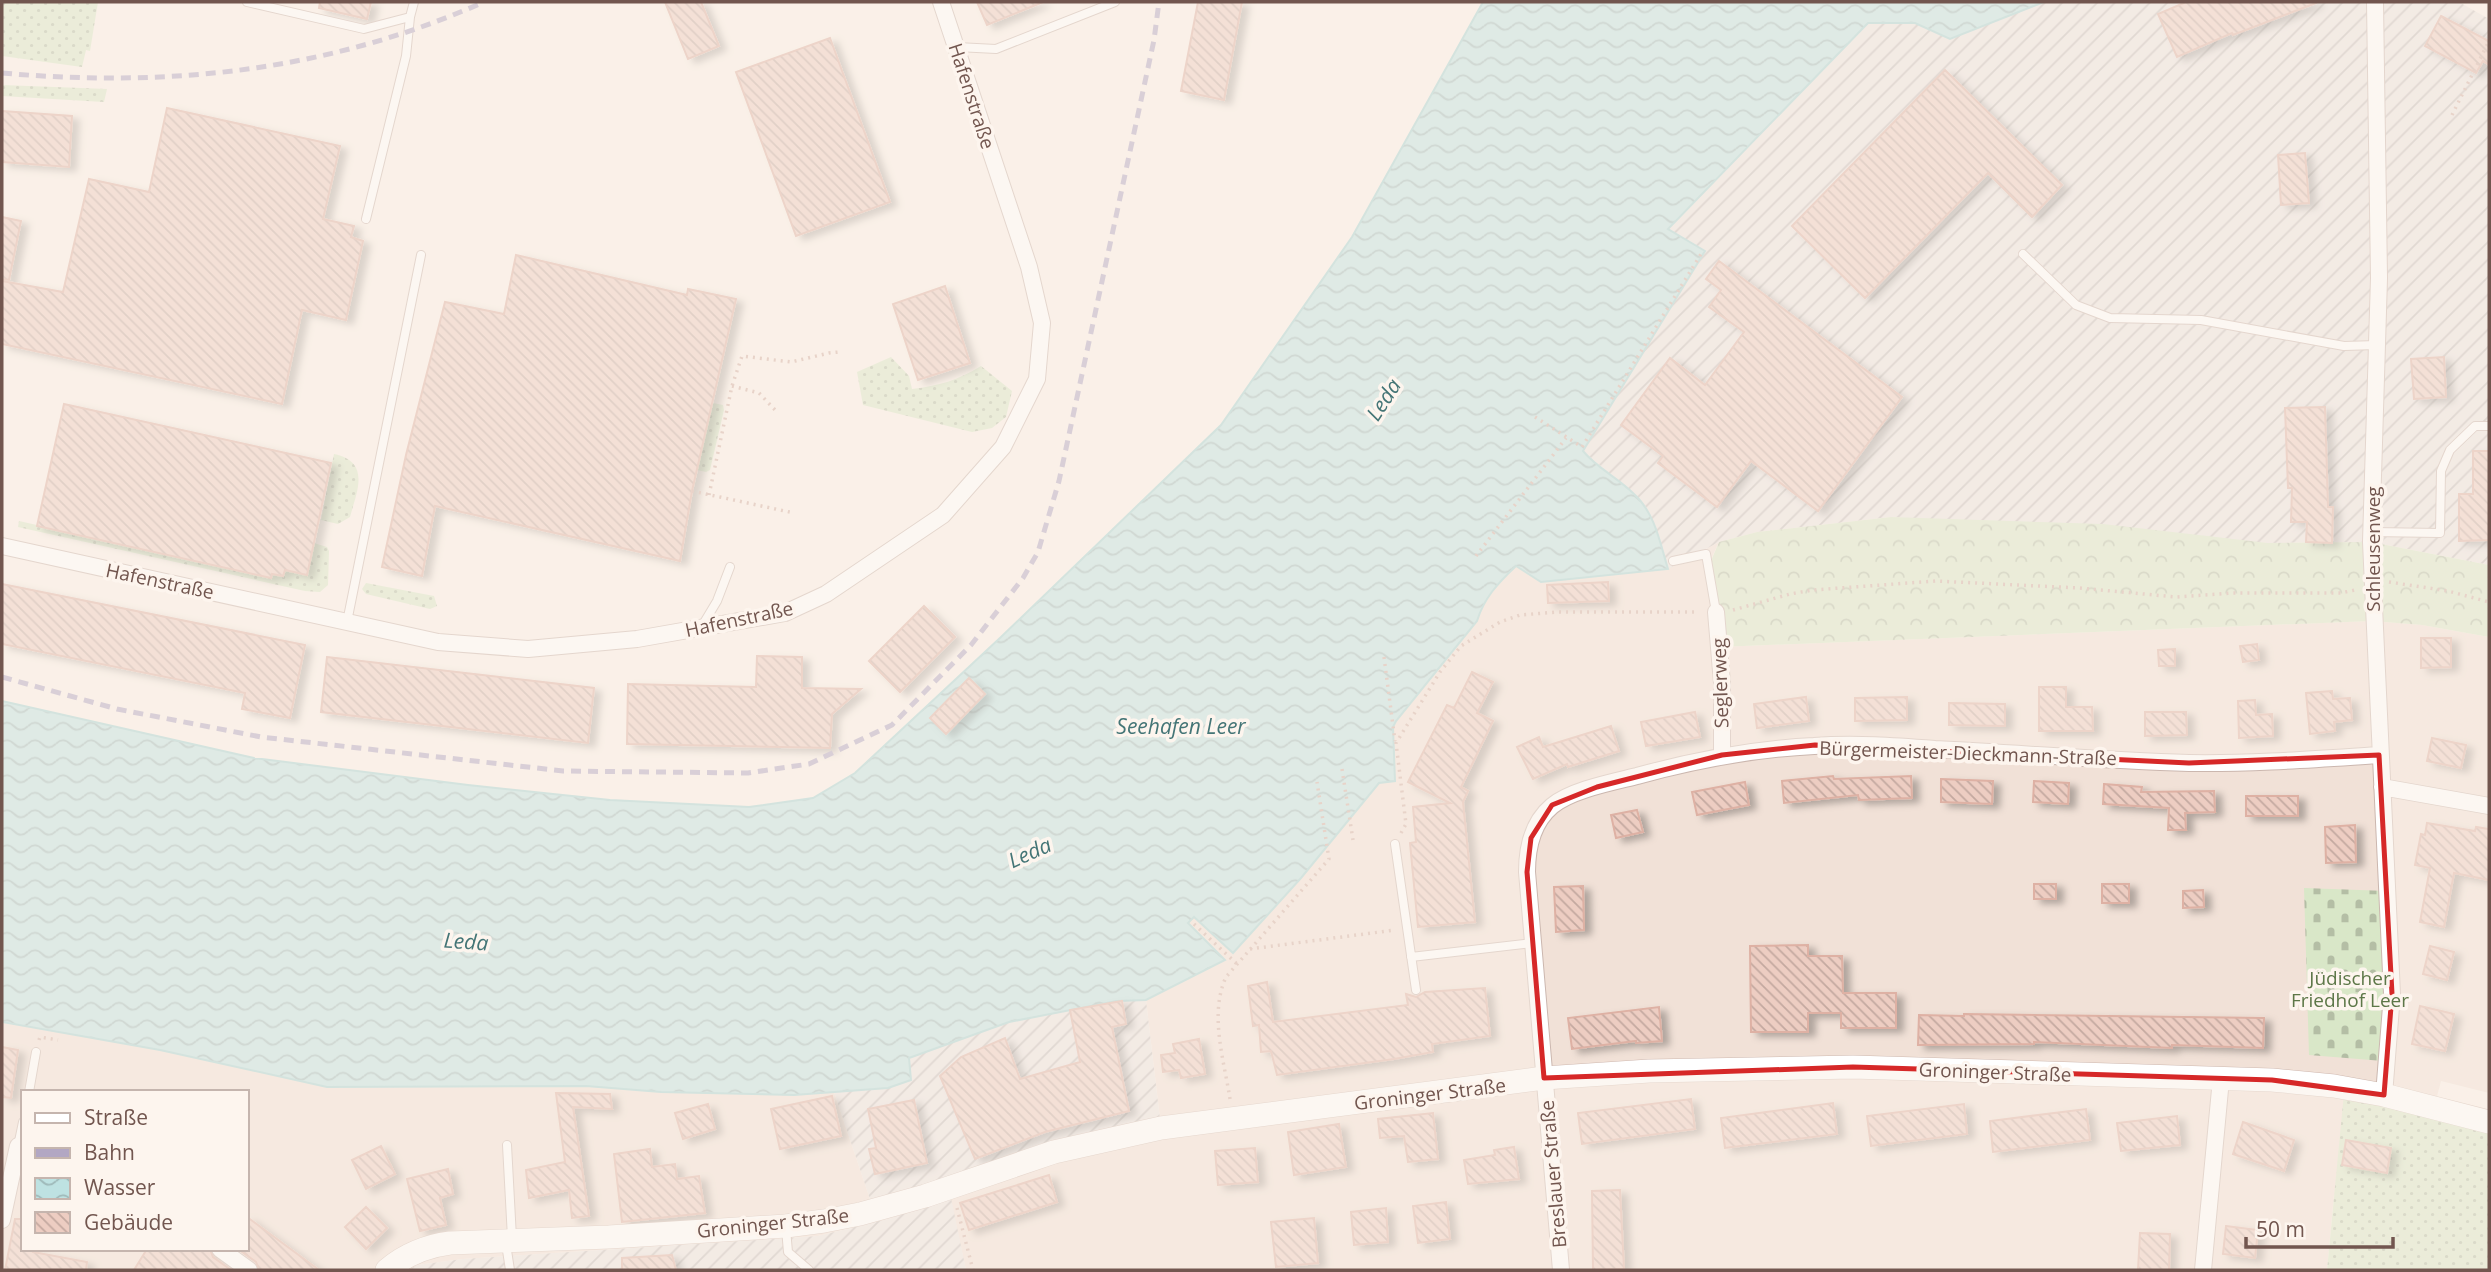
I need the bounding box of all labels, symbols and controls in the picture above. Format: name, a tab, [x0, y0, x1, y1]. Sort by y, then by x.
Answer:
street label: Hafenstraße	[943, 40, 1001, 152]
water label: Leda	[1359, 373, 1407, 426]
street label: Schleusenweg	[2360, 486, 2386, 612]
street label: Hafenstraße	[104, 557, 216, 605]
street label: Hafenstraße	[683, 595, 795, 643]
street label: Seglerweg	[1705, 637, 1735, 729]
water label: Seehafen Leer	[1116, 712, 1246, 740]
street label: Bürgermeister-Dieckmann-Straße	[1819, 735, 2117, 771]
water label: Leda	[1004, 830, 1056, 874]
water label: Leda	[443, 925, 489, 957]
park label: Jüdischer Friedhof Leer	[2291, 965, 2409, 1013]
street label: Groninger Straße	[1918, 1056, 2072, 1088]
street label: Groninger Straße	[1353, 1072, 1507, 1116]
legend	[21, 1090, 248, 1251]
street label: Breslauer Straße	[1534, 1099, 1572, 1249]
text: Straße	[84, 1103, 148, 1131]
text: Bahn	[84, 1138, 135, 1166]
text: Wasser	[84, 1173, 156, 1201]
street label: Groninger Straße	[696, 1202, 850, 1244]
scale bar	[2246, 1206, 2393, 1250]
text: Gebäude	[84, 1208, 173, 1236]
text: 50 m	[2256, 1215, 2305, 1243]

